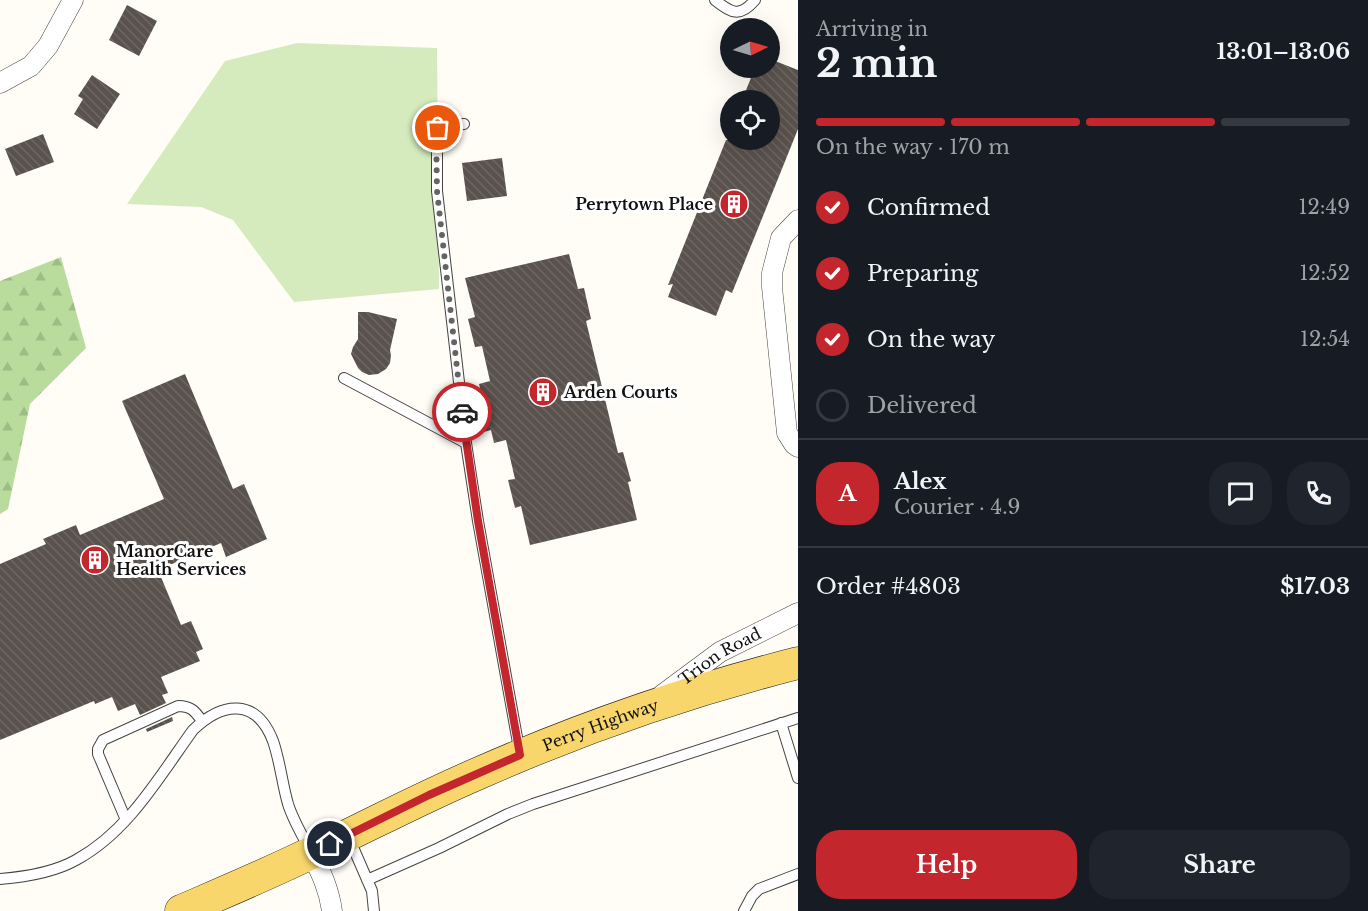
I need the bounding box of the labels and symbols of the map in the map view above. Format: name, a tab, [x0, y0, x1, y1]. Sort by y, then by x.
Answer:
north arrow	[720, 18, 780, 78]
pin	[412, 102, 463, 153]
building icon: Perrytown Place	[718, 188, 750, 220]
place label: Perrytown Place	[575, 194, 713, 214]
building icon: Arden Courts	[527, 376, 559, 408]
courier	[432, 382, 492, 442]
place label: Arden Courts	[563, 382, 678, 402]
place label: ManorCare Health Services	[116, 541, 246, 579]
building icon: ManorCare Health Services	[79, 544, 111, 576]
street label: Trion Road	[675, 623, 764, 689]
street label: Perry Highway	[539, 694, 662, 755]
pin	[304, 818, 355, 869]

